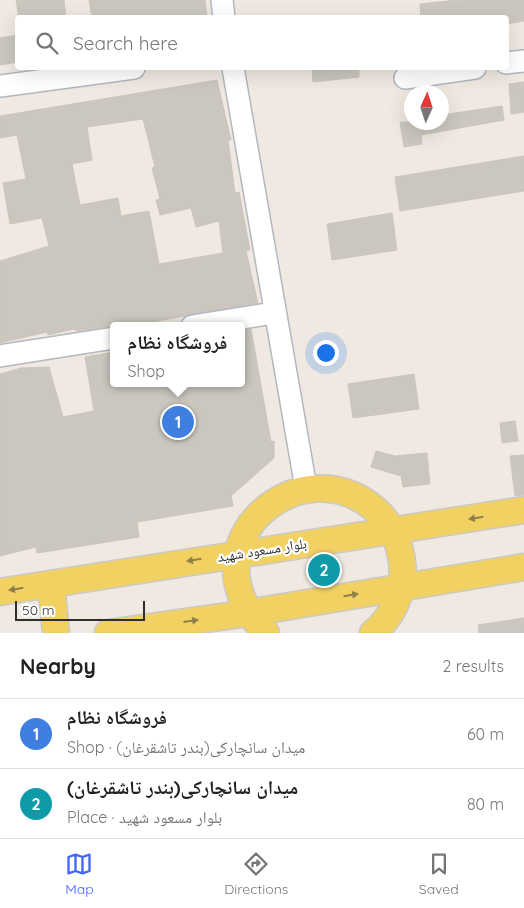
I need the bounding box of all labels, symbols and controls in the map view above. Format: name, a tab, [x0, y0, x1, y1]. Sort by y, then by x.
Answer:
search box	[15, 15, 509, 70]
icon: search	[33, 29, 61, 57]
text: Search here	[73, 31, 178, 55]
north arrow	[404, 85, 449, 130]
popup	[110, 322, 245, 387]
text: فروشگاه نظام	[128, 330, 227, 354]
your location	[313, 340, 339, 366]
text: Shop	[128, 361, 165, 381]
pin: 1	[162, 403, 194, 441]
one-way arrow	[467, 514, 483, 522]
street label: بلوار مسعود شهید	[216, 534, 308, 566]
pin: 2	[308, 551, 340, 589]
one-way arrow	[186, 557, 202, 565]
one-way arrow	[8, 585, 24, 593]
one-way arrow	[344, 591, 360, 599]
scale bar	[15, 598, 145, 621]
text: 50 m	[22, 601, 55, 619]
one-way arrow	[183, 617, 199, 625]
text: Nearby	[20, 653, 96, 679]
text: 2 results	[442, 656, 504, 676]
text: فروشگاه نظام	[67, 705, 167, 729]
text: 1	[33, 724, 39, 744]
text: 60 m	[467, 724, 504, 744]
text: Shop · میدان سانچارکی(بندر تاشقرغان)	[67, 737, 305, 757]
text: میدان سانچارکی(بندر تاشقرغان)	[67, 775, 298, 799]
text: 2	[31, 794, 41, 814]
text: 80 m	[467, 794, 504, 814]
text: Place · بلوار مسعود شهید	[67, 807, 222, 827]
tab: Map	[65, 850, 94, 898]
tab: Directions	[224, 850, 288, 898]
tab: Saved	[419, 850, 459, 898]

